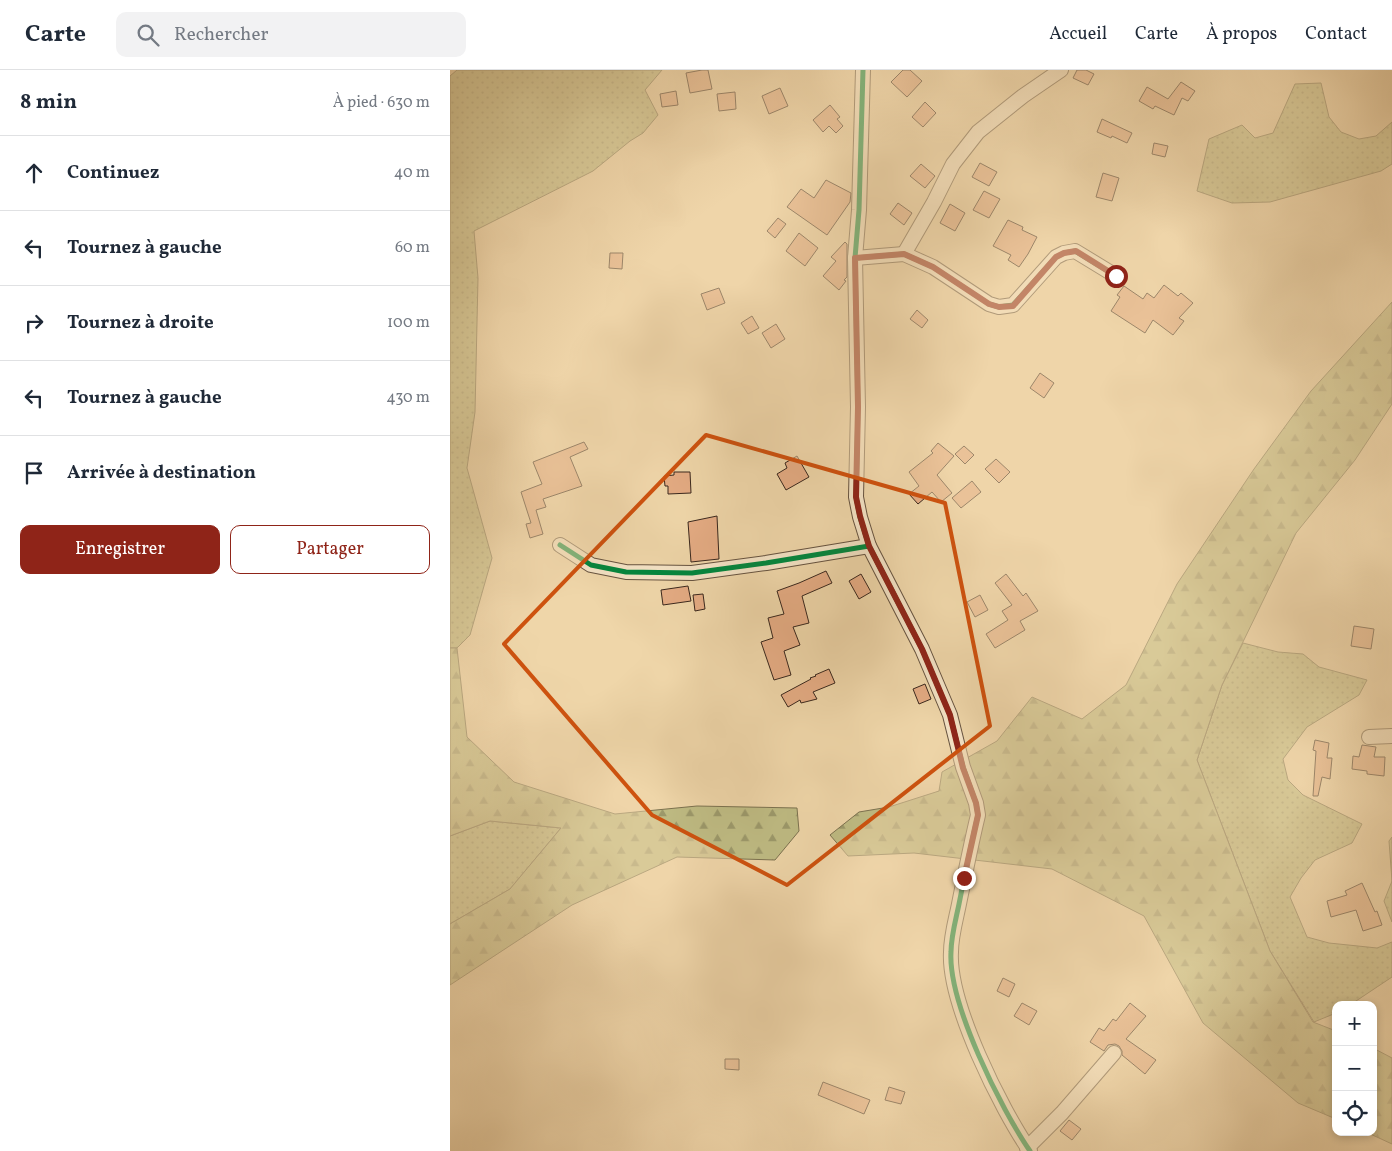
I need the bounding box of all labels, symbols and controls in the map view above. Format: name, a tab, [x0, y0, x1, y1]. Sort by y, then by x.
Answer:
search box	[116, 12, 466, 57]
text: Carte	[25, 18, 86, 52]
icon: search	[134, 21, 162, 49]
text: Rechercher	[174, 22, 268, 48]
text: Accueil	[1049, 22, 1107, 47]
text: Carte	[1135, 22, 1178, 47]
text: À propos	[1206, 22, 1277, 47]
text: Contact	[1305, 22, 1367, 47]
text: 8 min	[20, 88, 77, 117]
text: À pied · 630 m	[333, 92, 430, 114]
icon: ahead	[20, 159, 48, 187]
text: Continuez	[67, 160, 159, 186]
text: 40 m	[394, 162, 430, 184]
icon: left	[20, 234, 48, 262]
text: Tournez à gauche	[67, 235, 222, 261]
text: 60 m	[395, 237, 430, 259]
route start	[1105, 265, 1128, 288]
icon: right	[20, 309, 48, 337]
text: Tournez à droite	[67, 310, 214, 336]
text: 100 m	[387, 312, 430, 334]
icon: left	[20, 384, 48, 412]
text: Tournez à gauche	[67, 385, 222, 411]
text: 430 m	[386, 387, 430, 409]
icon: arrive	[20, 459, 48, 487]
text: Arrivée à destination	[67, 460, 256, 486]
button: Enregistrer	[20, 525, 220, 574]
button: Partager	[230, 525, 430, 574]
route end	[953, 867, 976, 890]
map controls	[1332, 1001, 1377, 1136]
button: +	[1332, 1001, 1377, 1046]
button: −	[1332, 1046, 1377, 1091]
button: locate	[1332, 1091, 1377, 1136]

